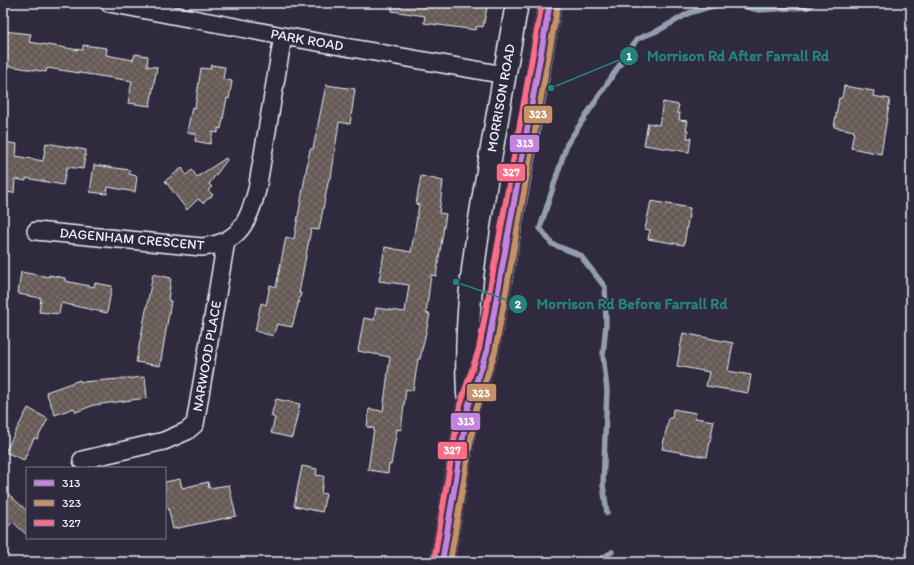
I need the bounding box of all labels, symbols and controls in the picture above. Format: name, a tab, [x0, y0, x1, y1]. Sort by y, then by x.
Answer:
street label: PARK ROAD	[269, 25, 345, 55]
street label: MORRISON ROAD	[483, 43, 519, 153]
callout: Morrison Rd After Farrall Rd	[619, 43, 837, 70]
text: Morrison Rd After Farrall Rd	[647, 47, 830, 65]
text: 1	[626, 49, 632, 63]
line badge: 323	[523, 105, 553, 124]
text: 323	[529, 108, 547, 121]
line badge: 313	[509, 134, 540, 153]
text: 313	[516, 137, 534, 150]
line badge: 327	[496, 163, 526, 182]
text: 327	[502, 166, 520, 179]
street label: DAGENHAM CRESCENT	[59, 224, 205, 254]
callout: Morrison Rd Before Farrall Rd	[508, 291, 736, 318]
text: Morrison Rd Before Farrall Rd	[536, 295, 728, 313]
text: 2	[515, 297, 522, 311]
street label: NARWOOD PLACE	[189, 299, 225, 413]
line badge: 323	[466, 383, 497, 402]
text: 323	[472, 387, 490, 400]
line badge: 313	[450, 412, 481, 431]
text: 313	[457, 415, 475, 428]
line badge: 327	[437, 441, 468, 460]
text: 327	[443, 444, 461, 457]
legend	[26, 467, 166, 539]
text: 313	[62, 476, 81, 490]
text: 323	[62, 496, 82, 510]
text: 327	[62, 516, 81, 530]

